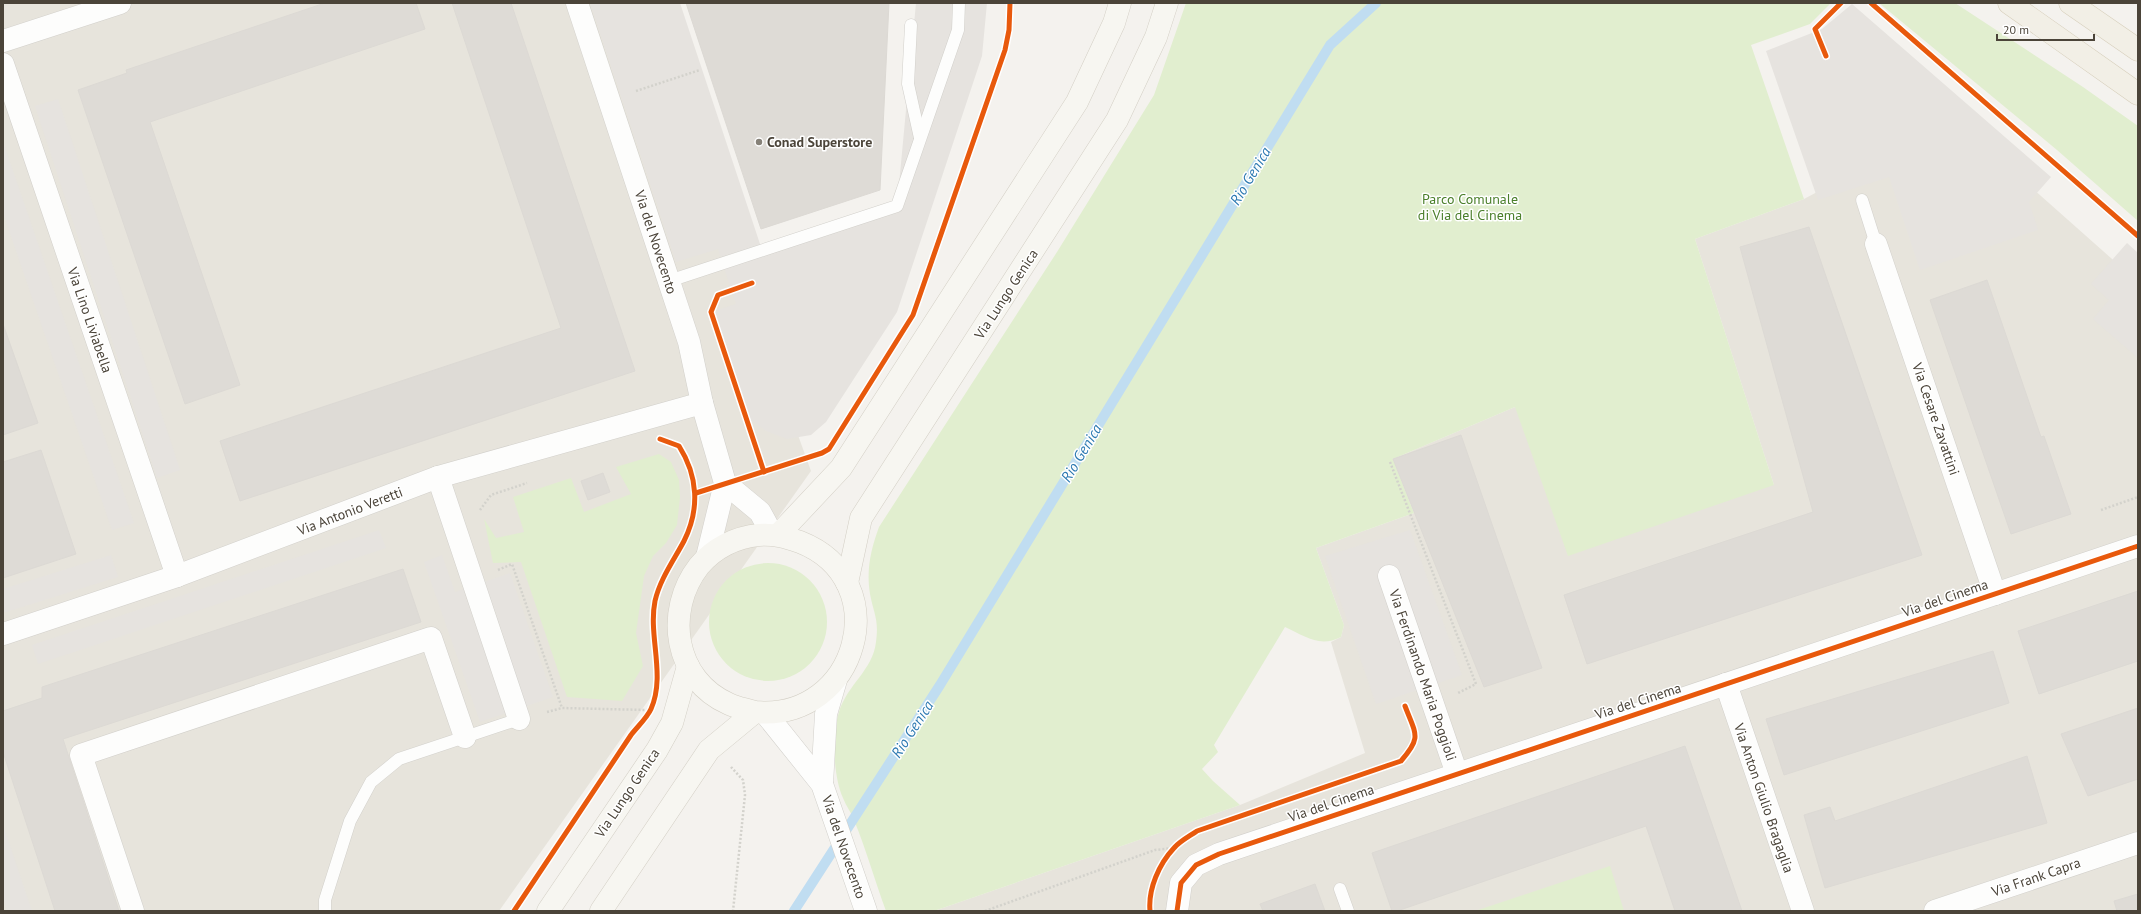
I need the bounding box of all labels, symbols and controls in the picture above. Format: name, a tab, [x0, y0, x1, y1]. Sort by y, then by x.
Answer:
scale bar	[1997, 16, 2094, 42]
text: 20 m	[2003, 22, 2029, 37]
place label: Conad Superstore	[767, 133, 872, 151]
marker: Conad Superstore	[754, 137, 764, 147]
water label: Rio Genica	[1225, 143, 1275, 208]
street label: Via del Novecento	[630, 187, 681, 296]
park label: Parco Comunale di Via del Cinema	[1418, 190, 1522, 224]
street label: Via Lungo Genica	[970, 246, 1042, 343]
street label: Via Lino Liviabella	[63, 264, 117, 375]
street label: Via Cesare Zavattini	[1908, 359, 1964, 478]
water label: Rio Genica	[1056, 420, 1106, 485]
street label: Via Antonio Veretti	[294, 483, 405, 540]
street label: Via del Cinema	[1899, 575, 1990, 621]
street label: Via Ferdinando Maria Poggioli	[1385, 586, 1461, 763]
street label: Via del Cinema	[1592, 679, 1683, 724]
water label: Rio Genica	[887, 696, 938, 761]
street label: Via Anton Giulio Bragaglia	[1730, 720, 1798, 875]
street label: Via Lungo Genica	[590, 745, 663, 842]
street label: Via del Cinema	[1285, 780, 1376, 826]
street label: Via del Novecento	[818, 792, 870, 901]
street label: Via Frank Capra	[1988, 853, 2083, 901]

